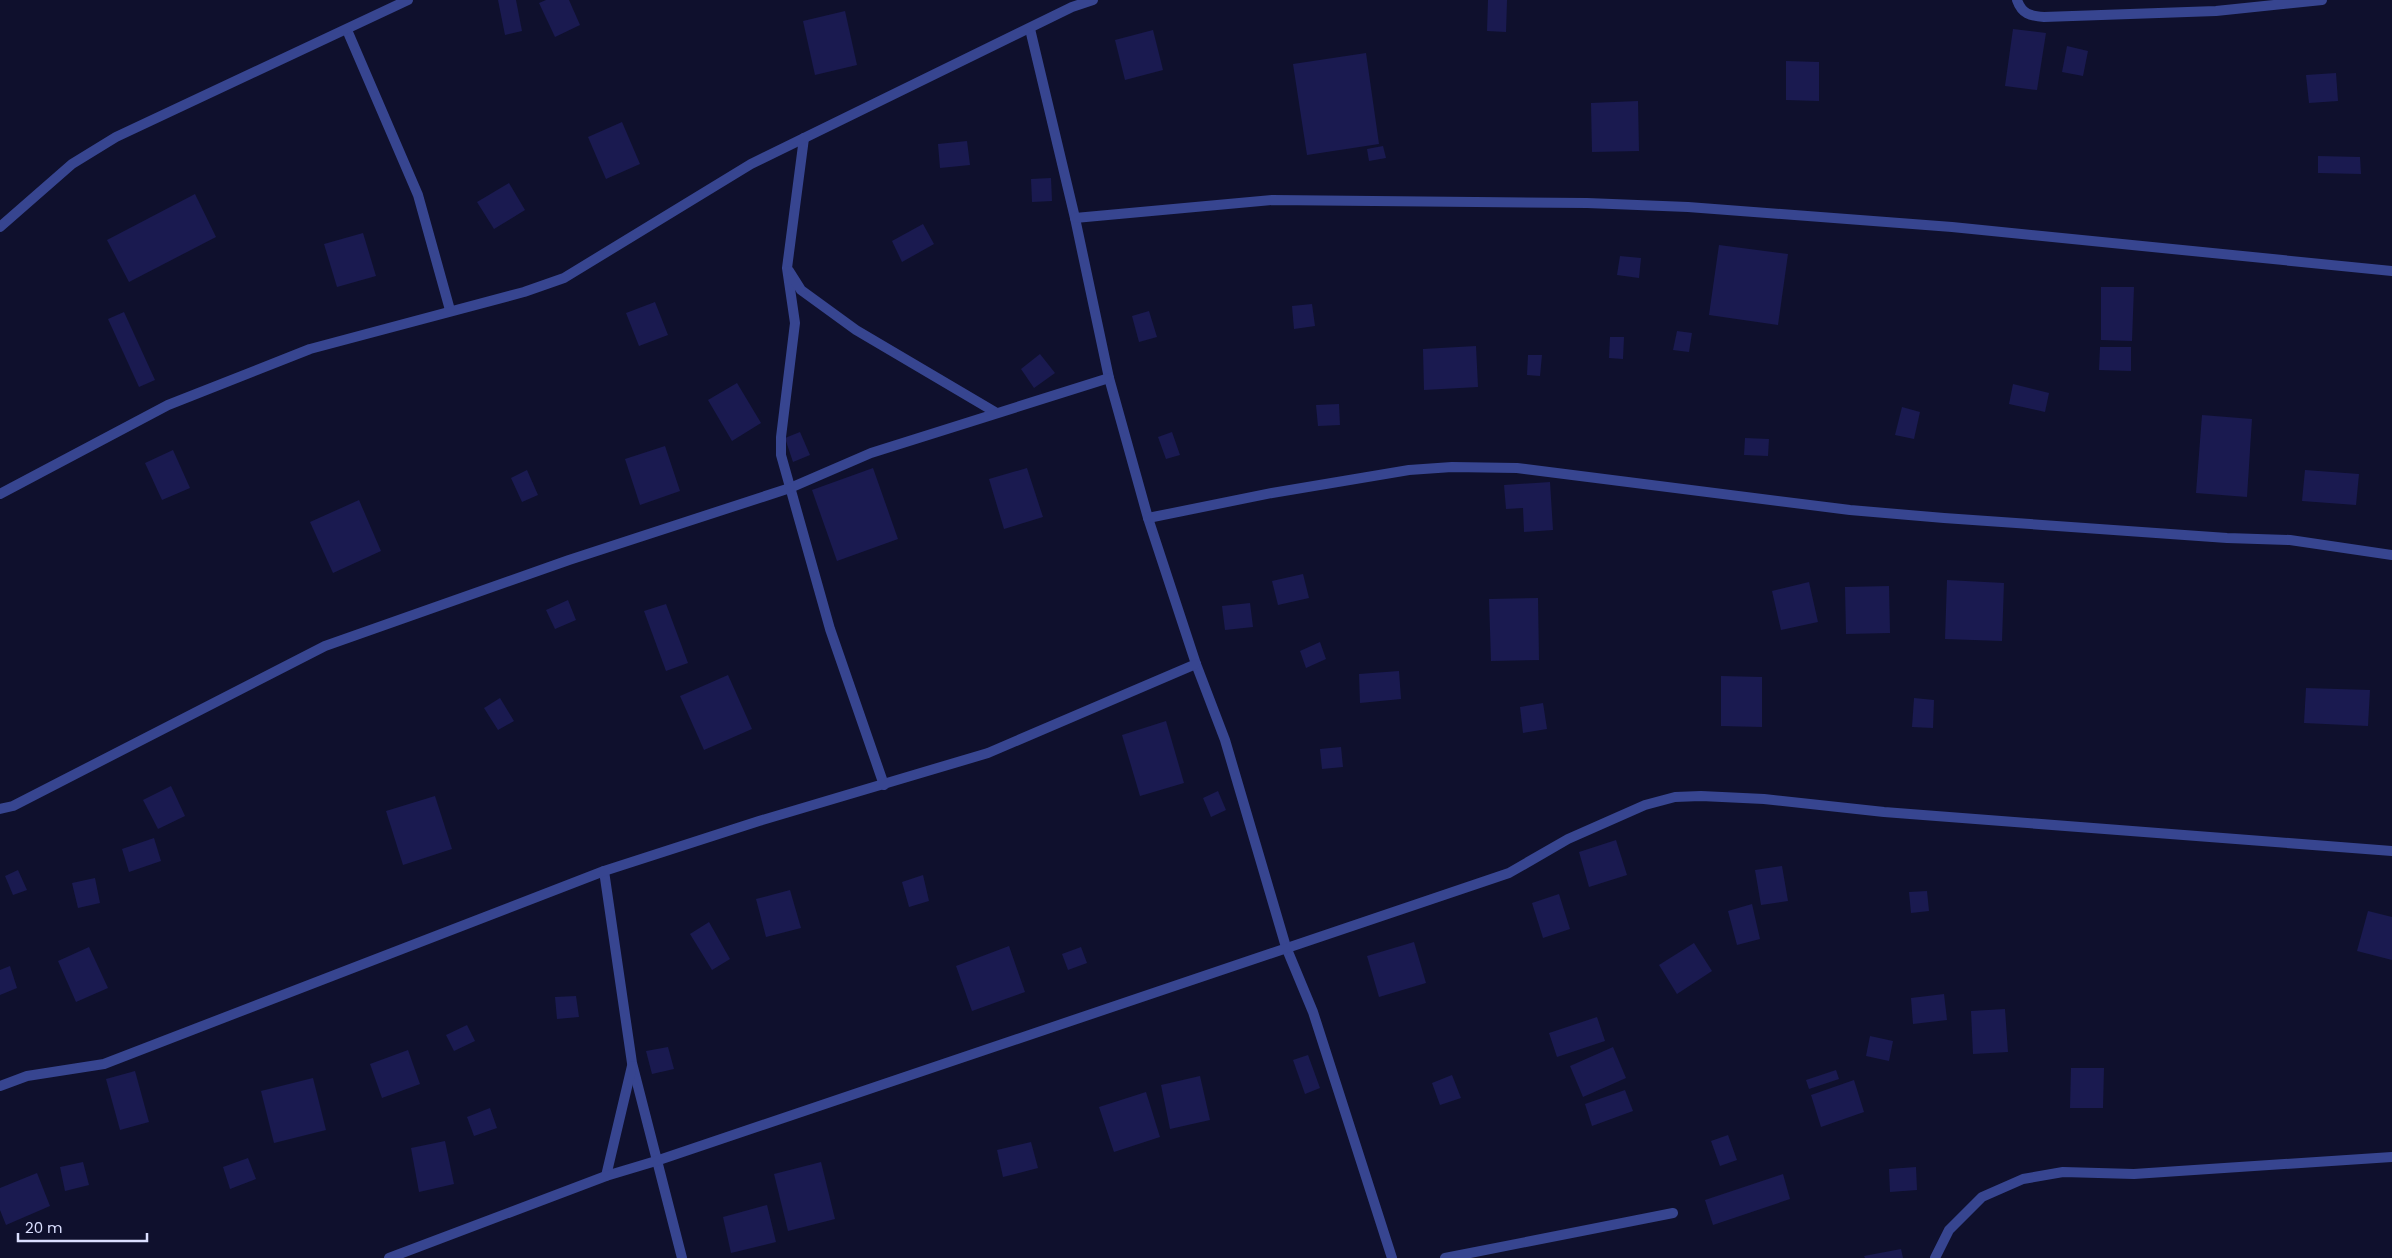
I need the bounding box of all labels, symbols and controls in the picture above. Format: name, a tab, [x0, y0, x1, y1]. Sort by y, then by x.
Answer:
scale bar	[18, 1210, 146, 1242]
text: 20 m	[25, 1217, 63, 1238]

